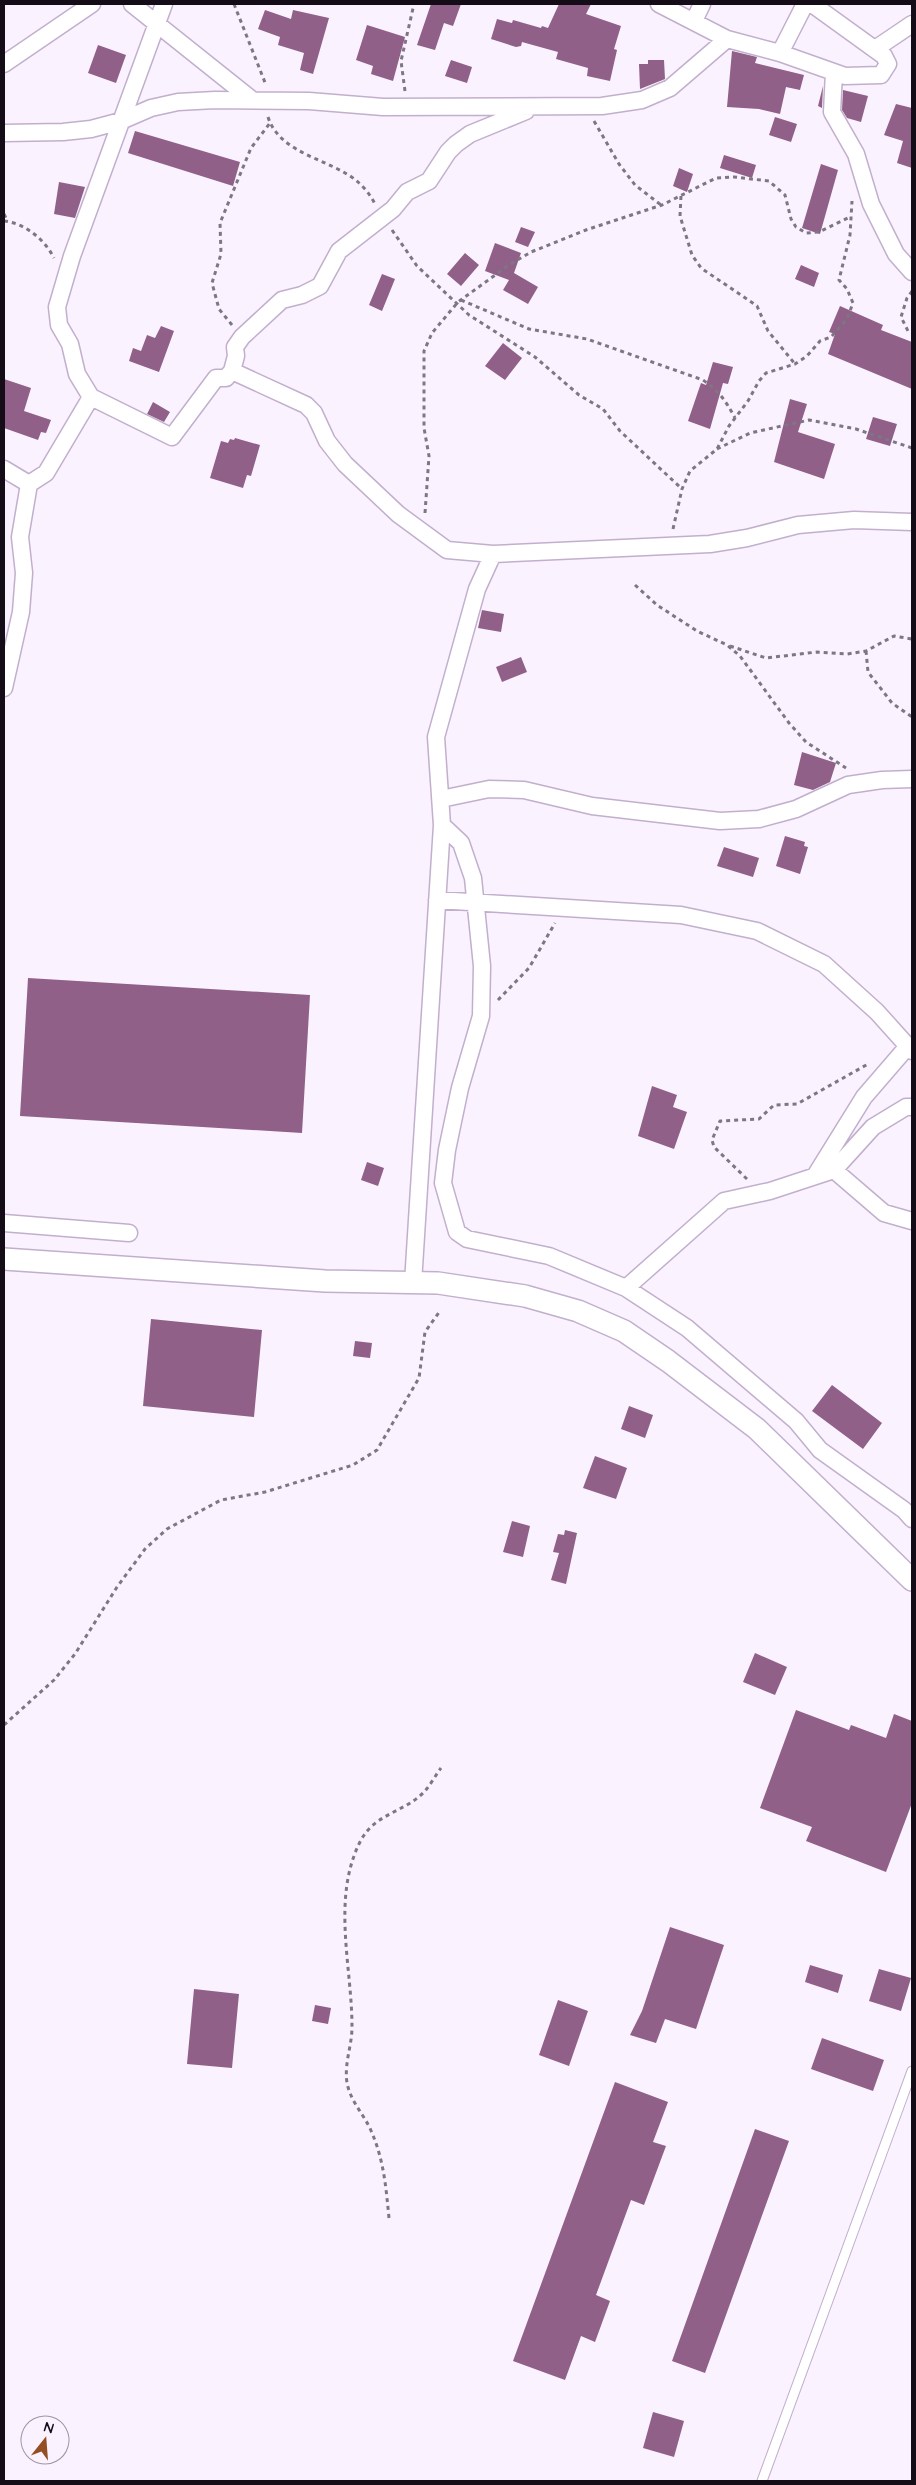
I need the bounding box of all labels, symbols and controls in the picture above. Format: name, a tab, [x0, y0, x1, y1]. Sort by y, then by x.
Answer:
north arrow	[20, 2415, 70, 2465]
text: N	[41, 2417, 56, 2438]

